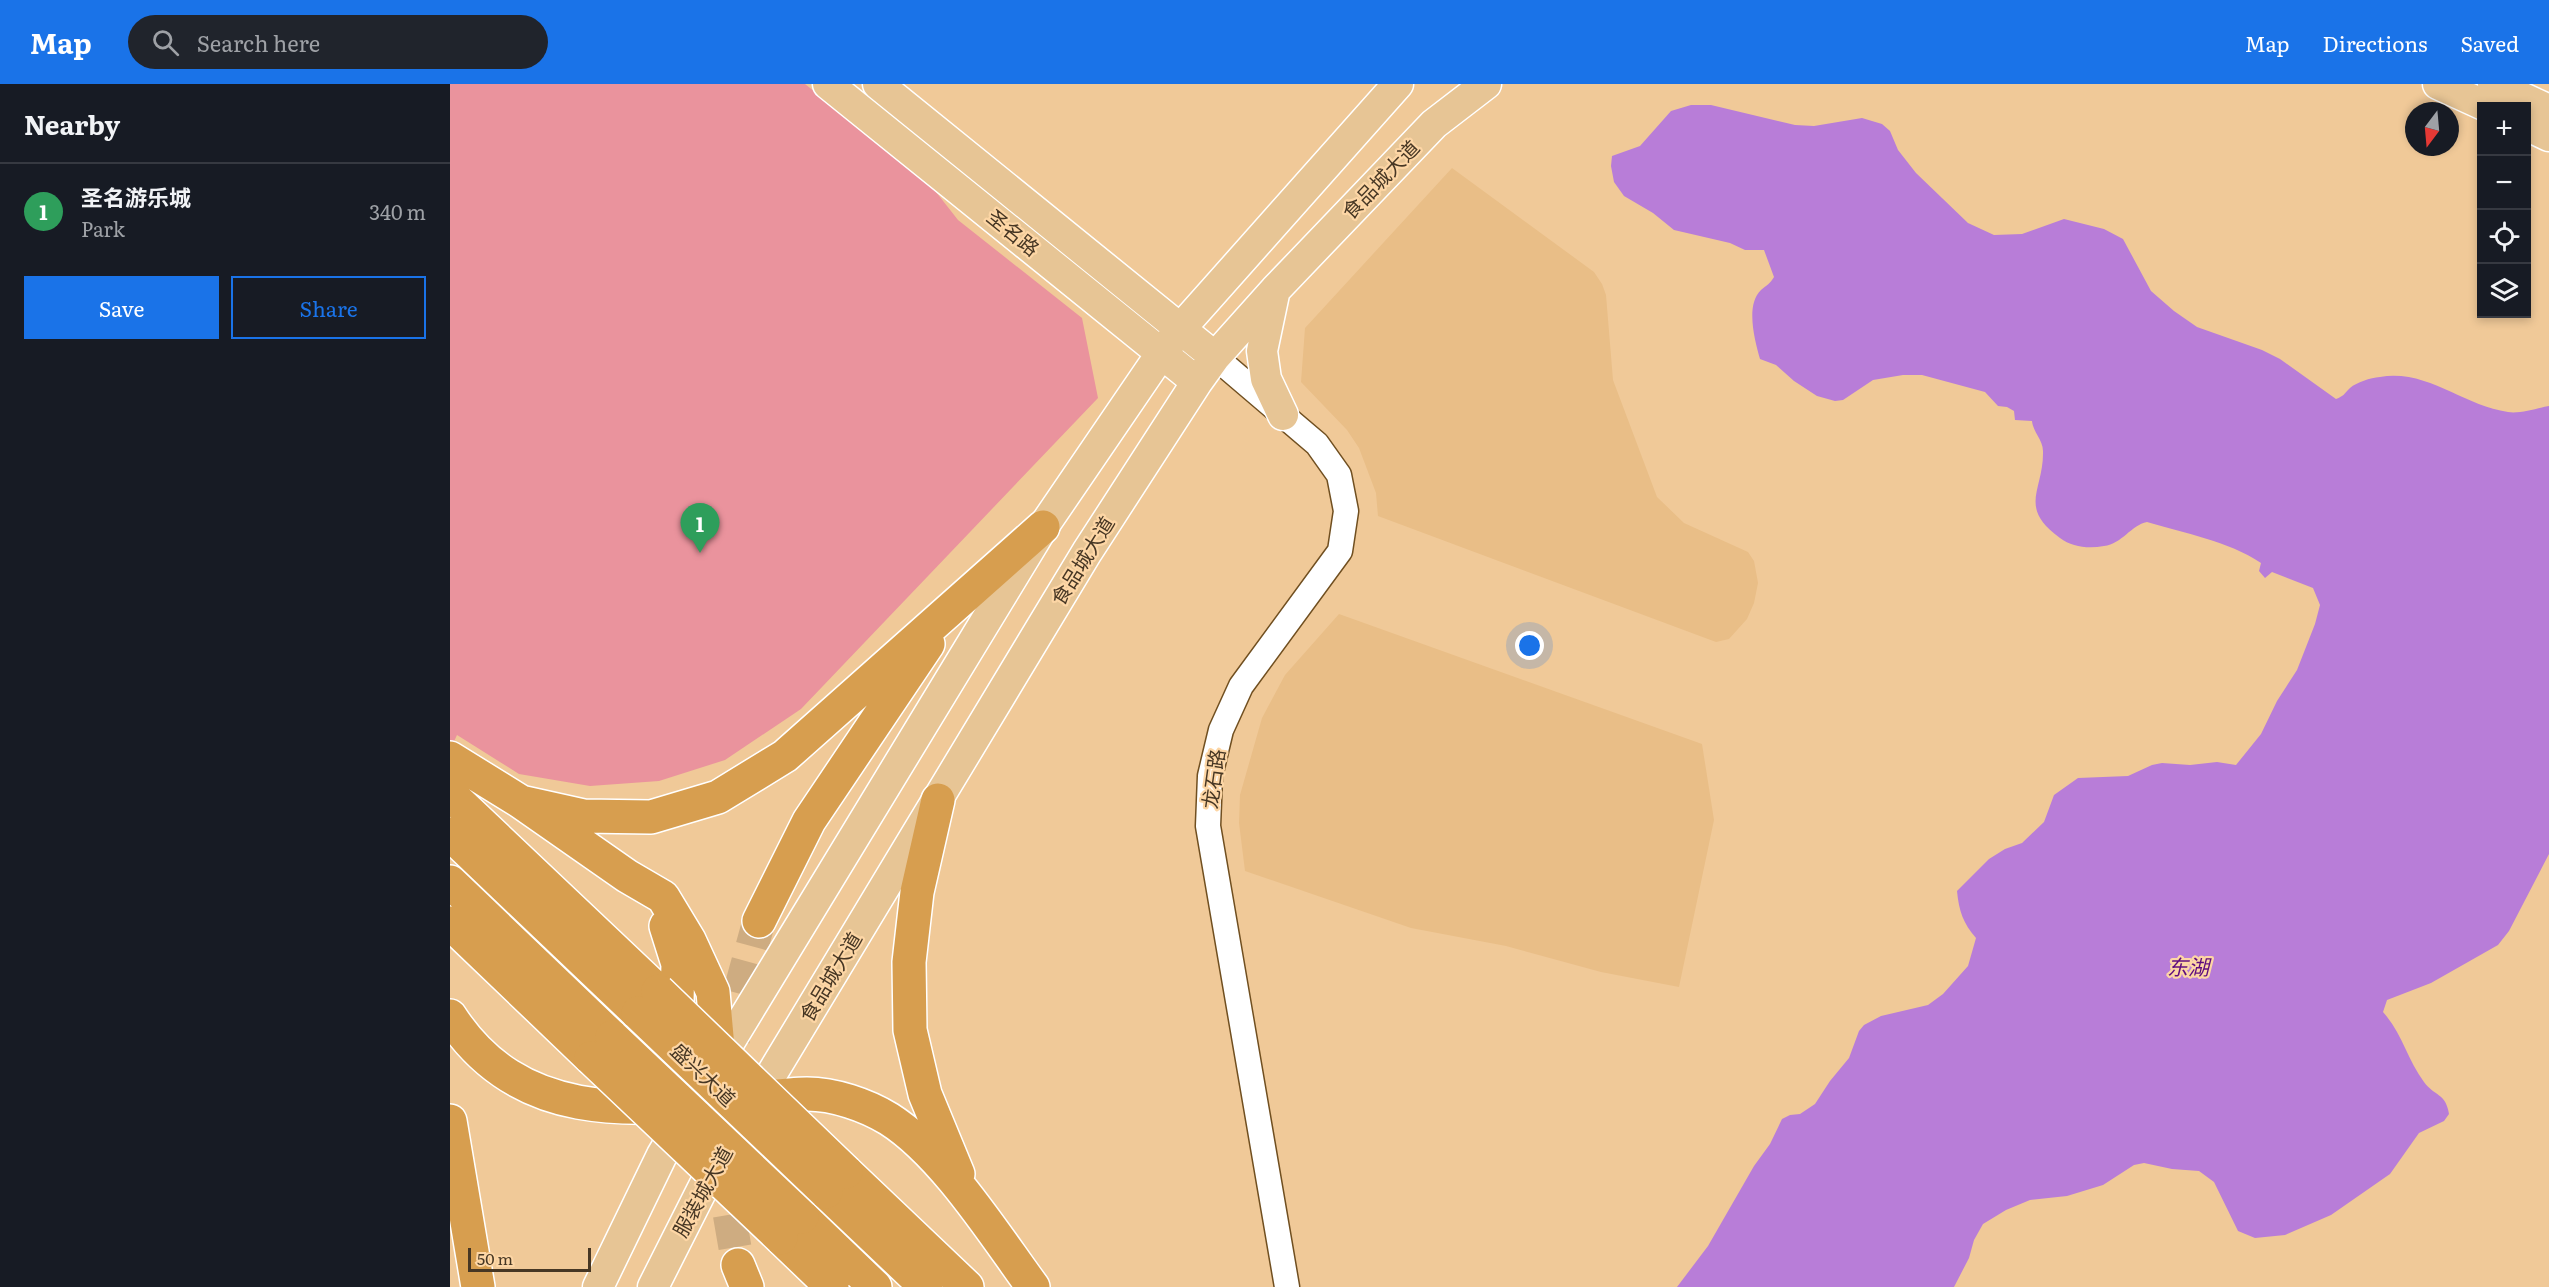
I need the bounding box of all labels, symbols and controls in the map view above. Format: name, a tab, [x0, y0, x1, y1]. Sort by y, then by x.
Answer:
search box	[128, 15, 548, 69]
text: Map	[30, 21, 92, 63]
icon: search	[149, 26, 182, 59]
text: Search here	[197, 26, 320, 59]
text: Map	[2245, 27, 2290, 58]
text: Directions	[2323, 27, 2428, 58]
text: Saved	[2461, 27, 2519, 58]
north arrow	[2405, 102, 2459, 156]
map controls	[2477, 102, 2531, 318]
button: +	[2477, 102, 2531, 156]
text: Nearby	[24, 104, 120, 143]
street label: 食品城大道	[1334, 132, 1425, 225]
button: −	[2477, 156, 2531, 210]
text: 圣名游乐城	[81, 180, 191, 213]
text: 1	[39, 196, 48, 226]
text: 340 m	[369, 196, 426, 226]
street label: 圣名路	[982, 201, 1047, 262]
button: locate	[2477, 210, 2531, 264]
text: Park	[81, 213, 125, 243]
button: layers	[2477, 264, 2531, 318]
button: Save	[24, 276, 219, 339]
button: Share	[231, 276, 426, 339]
pin: 1	[680, 504, 720, 553]
street label: 食品城大道	[1042, 510, 1121, 610]
your location	[1515, 631, 1544, 660]
street label: 龙石路	[1193, 747, 1231, 811]
street label: 食品城大道	[791, 925, 868, 1027]
water label: 东湖	[2167, 950, 2212, 981]
street label: 盛兴大道	[665, 1035, 744, 1112]
street label: 服装城大道	[664, 1140, 739, 1242]
scale bar	[468, 1245, 591, 1272]
text: 50 m	[477, 1246, 513, 1270]

